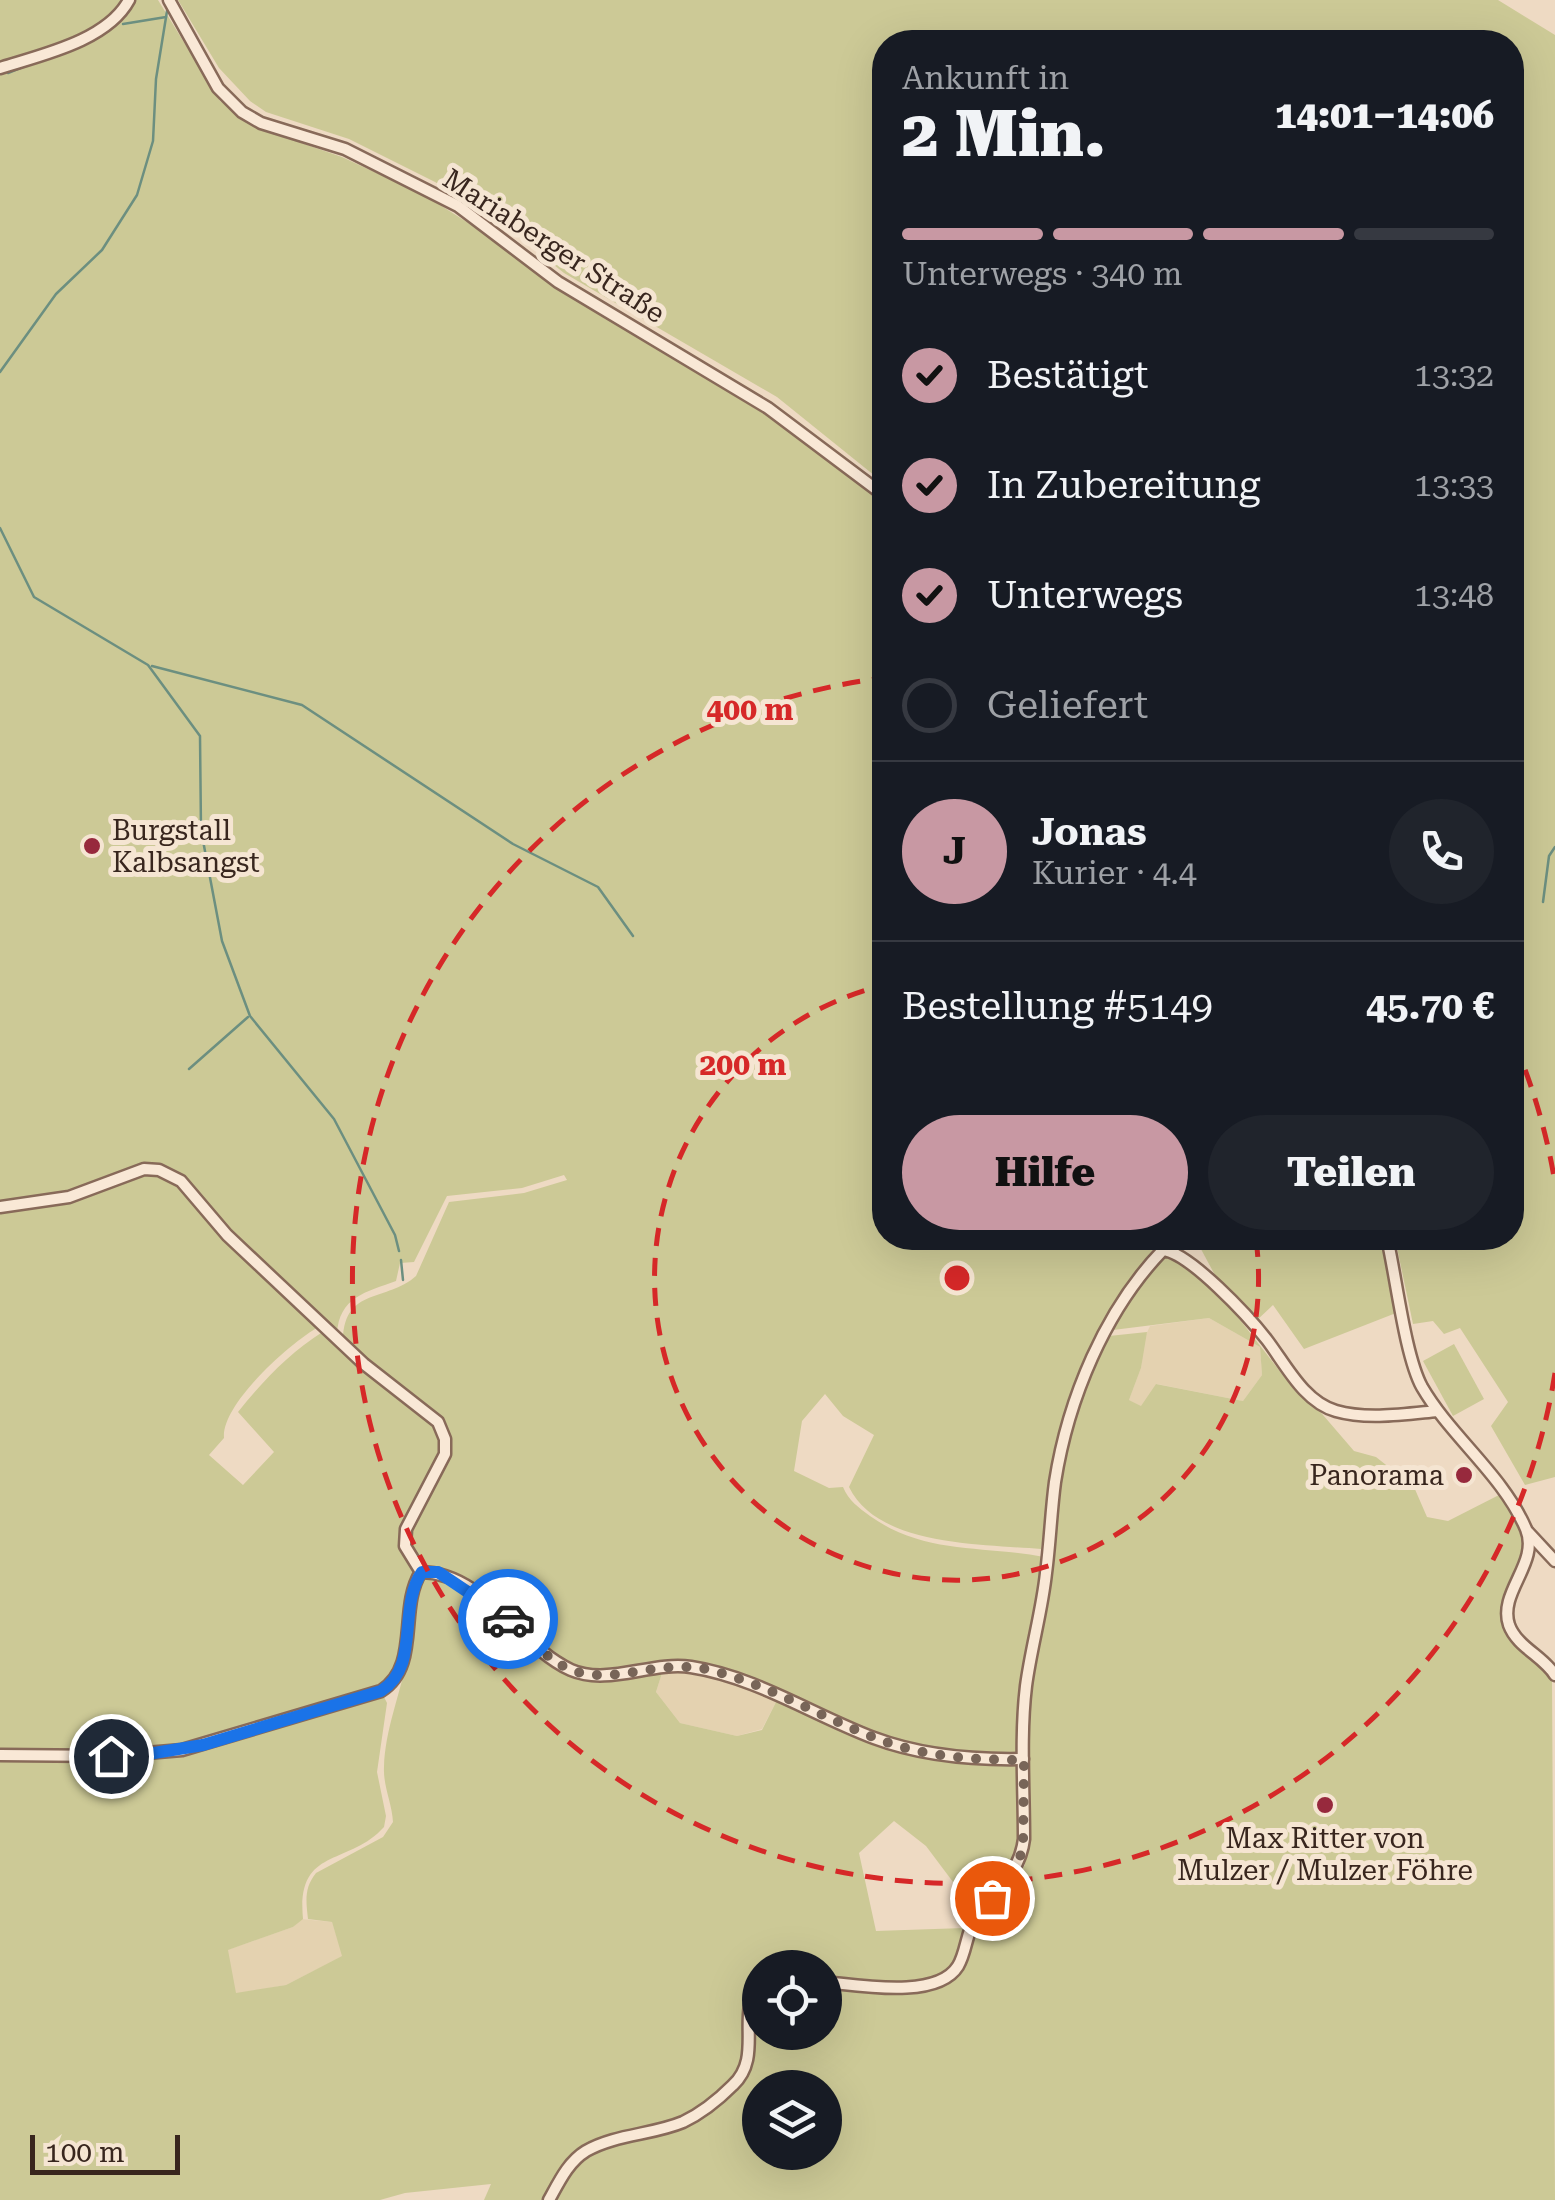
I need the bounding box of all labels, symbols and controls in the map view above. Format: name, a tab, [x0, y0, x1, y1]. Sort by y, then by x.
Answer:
text: Ankunft in	[902, 59, 1069, 97]
text: 14:01–14:06	[1275, 93, 1494, 137]
text: 2 Min.	[902, 96, 1106, 172]
street label: Mariaberger Straße	[437, 162, 671, 330]
text: Unterwegs · 340 m	[902, 255, 1182, 293]
icon: check	[902, 348, 957, 403]
text: Bestätigt	[987, 353, 1148, 397]
text: 13:32	[1414, 356, 1494, 394]
icon: check	[902, 458, 957, 513]
text: In Zubereitung	[987, 463, 1260, 507]
text: 13:33	[1414, 466, 1494, 504]
icon: check	[902, 568, 957, 623]
text: Unterwegs	[987, 573, 1183, 617]
text: 13:48	[1414, 576, 1494, 614]
text: Geliefert	[987, 683, 1148, 727]
text: 400 m	[707, 692, 794, 727]
button: phone	[1389, 799, 1494, 904]
text: Jonas	[1032, 810, 1147, 854]
place label: Burgstall Kalbsangst	[112, 814, 260, 879]
text: J	[943, 829, 966, 873]
marker: Burgstall Kalbsangst	[81, 835, 103, 857]
text: Kurier · 4.4	[1032, 854, 1197, 892]
text: Bestellung #5149	[902, 984, 1213, 1028]
text: 45.70 €	[1366, 984, 1494, 1028]
text: 200 m	[700, 1047, 787, 1082]
button: Hilfe	[902, 1115, 1188, 1230]
button: Teilen	[1208, 1115, 1494, 1230]
centre of rings	[939, 1260, 975, 1296]
place label: Panorama	[1309, 1459, 1444, 1492]
marker: Panorama	[1453, 1464, 1475, 1486]
courier	[458, 1569, 558, 1669]
icon: car	[481, 1592, 536, 1647]
pin	[69, 1714, 154, 1799]
icon: home	[84, 1729, 139, 1784]
marker: Max Ritter von Mulzer / Mulzer Föhre	[1314, 1794, 1336, 1816]
place label: Max Ritter von Mulzer / Mulzer Föhre	[1177, 1822, 1473, 1887]
pin	[950, 1856, 1035, 1941]
icon: bag	[965, 1871, 1020, 1926]
map controls	[742, 1950, 842, 2170]
button: locate	[742, 1950, 842, 2050]
button: layers	[742, 2070, 842, 2170]
scale bar	[30, 2130, 180, 2174]
text: 100 m	[45, 2136, 125, 2169]

